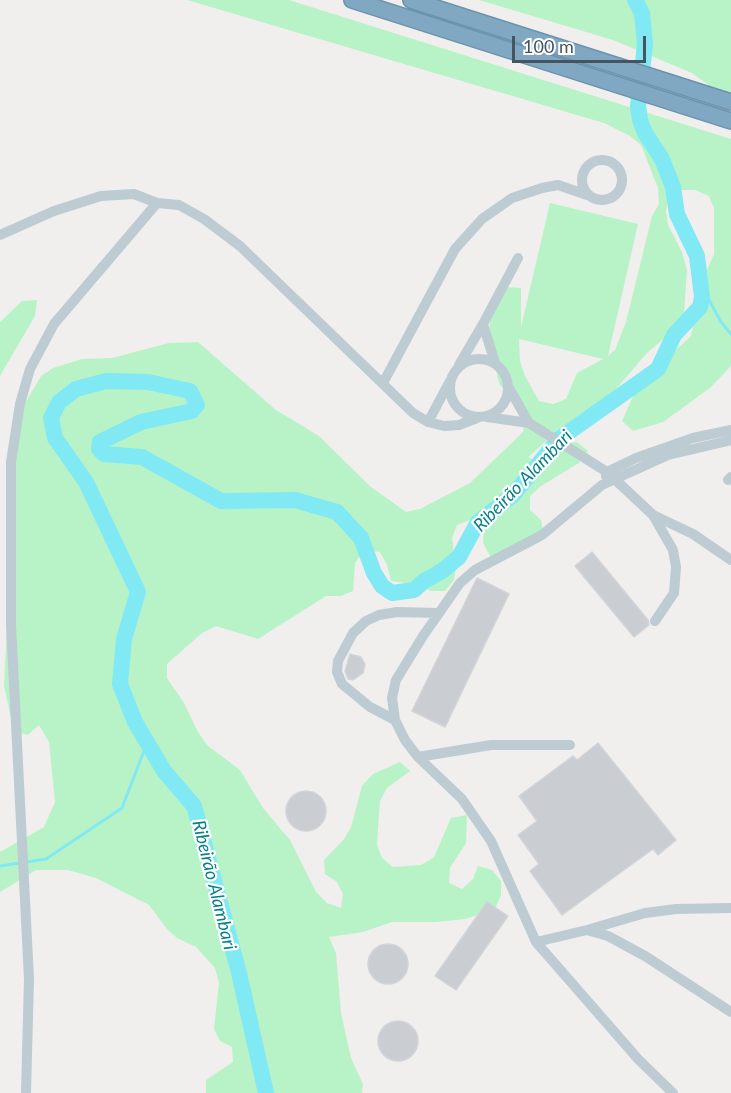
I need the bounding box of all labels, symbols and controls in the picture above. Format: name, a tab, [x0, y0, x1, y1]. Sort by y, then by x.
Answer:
scale bar	[515, 24, 648, 62]
text: 100 m	[523, 35, 574, 57]
water label: Ribeirão Alambari	[469, 426, 577, 536]
water label: Ribeirão Alambari	[187, 818, 241, 952]

